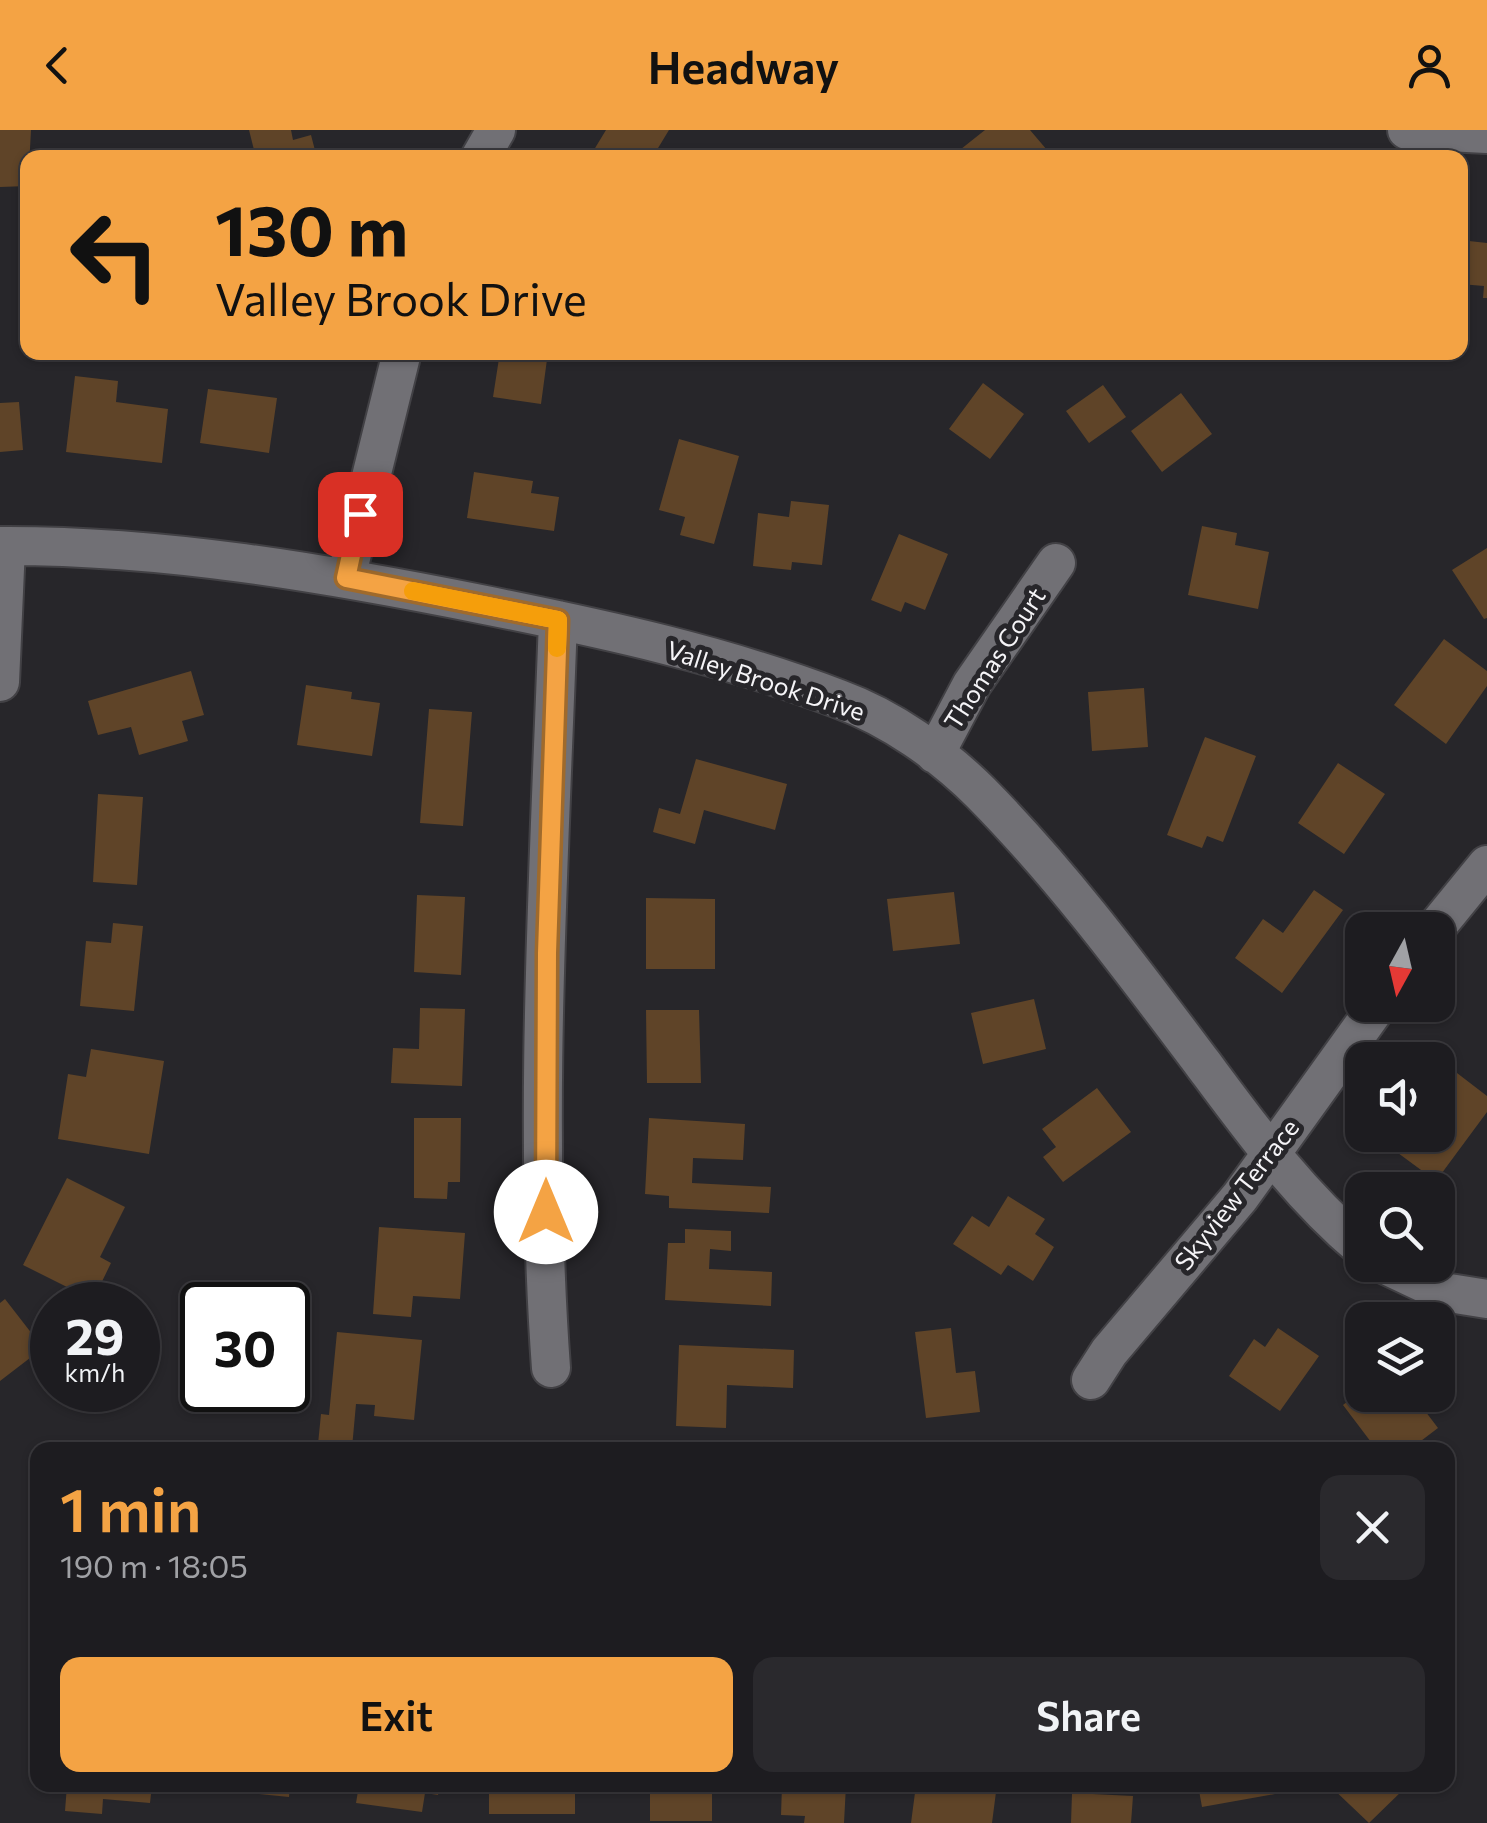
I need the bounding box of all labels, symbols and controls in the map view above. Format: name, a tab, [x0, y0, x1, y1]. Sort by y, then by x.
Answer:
icon: back	[30, 38, 85, 93]
text: Headway	[648, 38, 839, 93]
icon: person	[1402, 38, 1457, 93]
text: 130 m	[215, 185, 408, 270]
icon: left	[50, 190, 180, 320]
text: Valley Brook Drive	[215, 270, 587, 325]
pin	[318, 472, 403, 557]
icon: arrive	[333, 487, 388, 542]
street label: Thomas Court	[937, 582, 1051, 734]
street label: Valley Brook Drive	[663, 634, 869, 726]
north arrow	[1345, 912, 1455, 1022]
map controls	[1345, 912, 1455, 1412]
button: sound	[1345, 1042, 1455, 1152]
street label: Skyview Terrace	[1168, 1112, 1304, 1276]
position arrow	[494, 1160, 598, 1264]
button: search	[1345, 1172, 1455, 1282]
speed limit sign: 30	[180, 1282, 310, 1412]
button: layers	[1345, 1302, 1455, 1412]
text: 29	[65, 1304, 124, 1365]
text: km/h	[65, 1357, 125, 1387]
text: 1 min	[60, 1471, 201, 1544]
button: close	[1320, 1475, 1425, 1580]
text: 190 m · 18:05	[60, 1545, 248, 1585]
button: Exit	[60, 1657, 733, 1772]
button: Share	[753, 1657, 1425, 1772]

